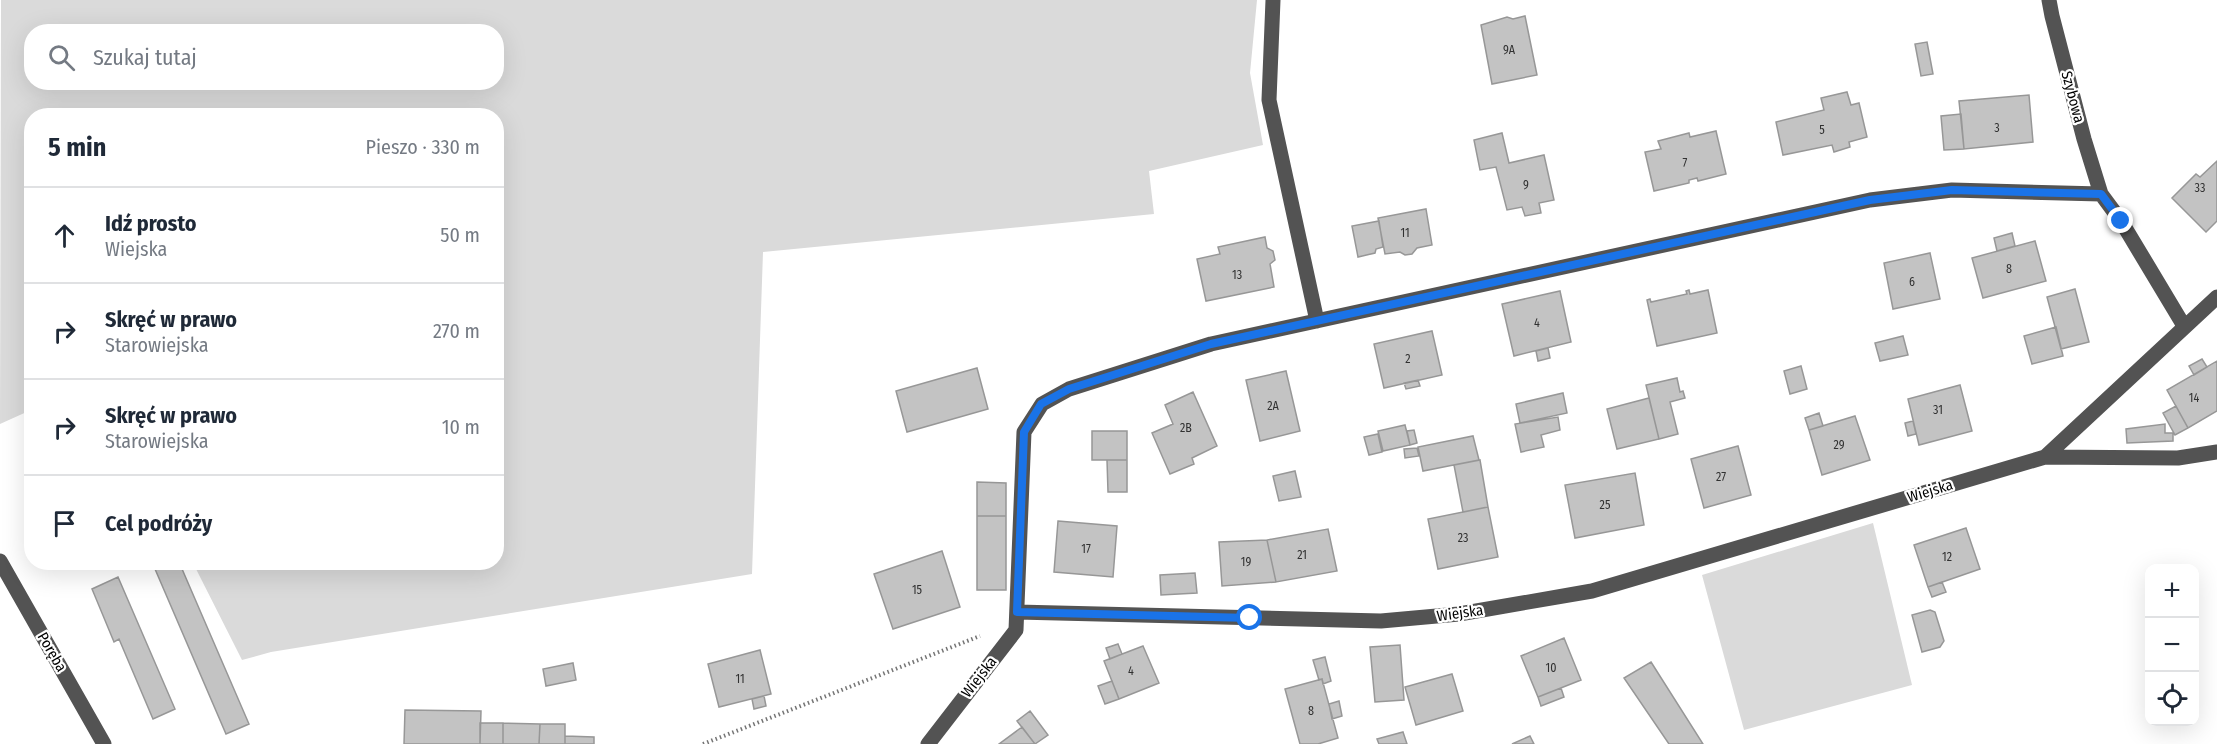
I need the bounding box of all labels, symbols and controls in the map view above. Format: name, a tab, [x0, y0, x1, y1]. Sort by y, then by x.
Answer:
search box	[24, 24, 504, 90]
icon: search	[45, 41, 78, 74]
house number: 9A	[1503, 43, 1516, 57]
text: Szukaj tutaj	[93, 44, 197, 71]
street label: Szybowa	[2057, 69, 2089, 125]
house number: 3	[1994, 121, 2000, 135]
house number: 5	[1819, 123, 1825, 137]
text: 5 min	[48, 132, 106, 163]
text: Pieszo · 330 m	[366, 135, 480, 159]
house number: 7	[1683, 156, 1688, 170]
house number: 9	[1523, 178, 1529, 192]
house number: 33	[2195, 181, 2205, 195]
route end	[2107, 207, 2133, 233]
text: Idź prosto	[105, 210, 197, 237]
icon: ahead	[48, 219, 81, 252]
text: 50 m	[440, 223, 480, 247]
house number: 11	[1400, 226, 1410, 240]
text: Wiejska	[105, 237, 167, 261]
house number: 8	[2006, 262, 2012, 276]
house number: 13	[1232, 268, 1242, 282]
house number: 6	[1909, 275, 1915, 289]
text: Skręć w prawo	[105, 306, 237, 333]
icon: right	[48, 315, 81, 348]
house number: 4	[1534, 316, 1540, 330]
text: 270 m	[433, 319, 480, 343]
text: Starowiejska	[105, 333, 208, 357]
house number: 2	[1405, 352, 1411, 366]
house number: 14	[2189, 391, 2199, 405]
house number: 2A	[1267, 399, 1279, 413]
text: Skręć w prawo	[105, 402, 237, 429]
house number: 31	[1933, 403, 1943, 417]
icon: right	[48, 411, 81, 444]
text: 10 m	[442, 415, 480, 439]
house number: 2B	[1180, 421, 1192, 435]
text: Starowiejska	[105, 429, 208, 453]
house number: 29	[1833, 438, 1845, 452]
house number: 27	[1716, 470, 1726, 484]
street label: Wiejska	[1905, 476, 1955, 506]
house number: 25	[1600, 498, 1611, 512]
icon: arrive	[48, 507, 81, 540]
text: Cel podróży	[105, 510, 212, 537]
house number: 23	[1458, 531, 1468, 545]
house number: 17	[1081, 542, 1091, 556]
house number: 21	[1297, 548, 1307, 562]
house number: 12	[1942, 550, 1952, 564]
house number: 19	[1241, 555, 1251, 569]
map controls	[2145, 564, 2199, 726]
button: +	[2145, 564, 2199, 618]
house number: 15	[912, 583, 923, 597]
street label: Wiejska	[1436, 601, 1484, 625]
route start	[1236, 604, 1262, 630]
button: −	[2145, 618, 2199, 672]
street label: Poręba	[34, 629, 70, 675]
street label: Wiejska	[958, 653, 1000, 701]
house number: 10	[1546, 661, 1556, 675]
house number: 4	[1128, 664, 1134, 678]
house number: 11	[735, 672, 745, 686]
button: locate	[2145, 672, 2199, 726]
house number: 8	[1308, 704, 1314, 718]

